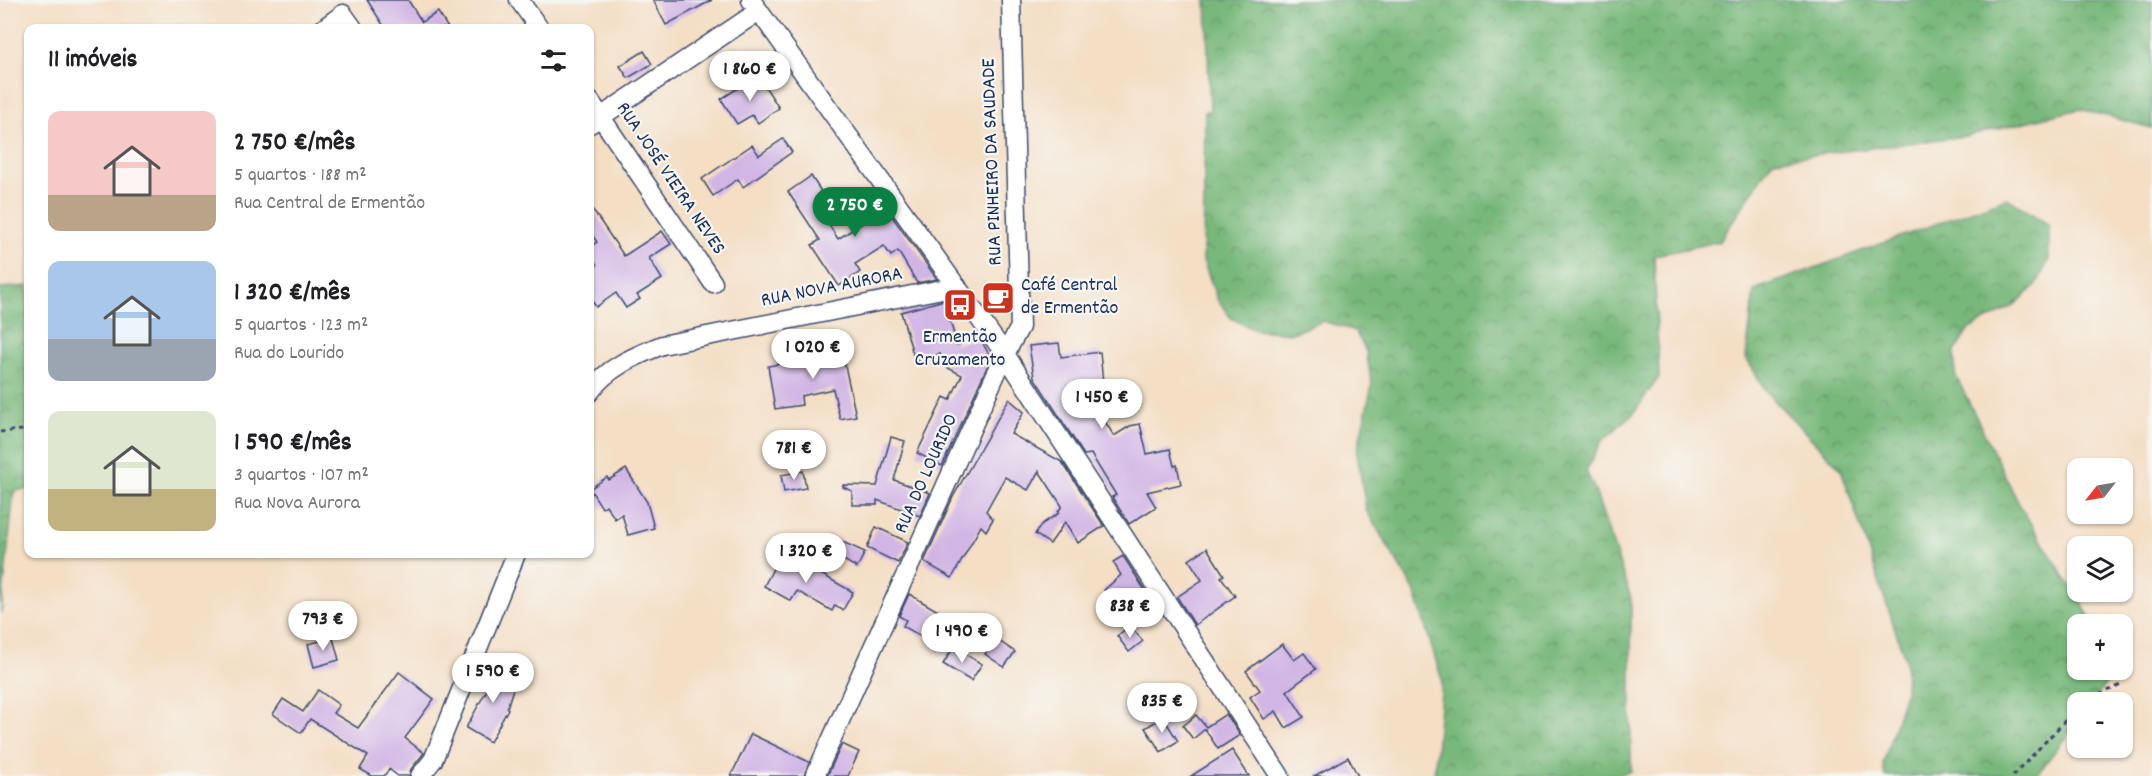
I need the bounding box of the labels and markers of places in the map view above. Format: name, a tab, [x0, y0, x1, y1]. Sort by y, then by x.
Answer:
pin: 1 860 €	[695, 51, 805, 102]
pin: 2 750 €	[800, 187, 910, 238]
place label: Café Central de Ermentão	[1021, 272, 1118, 323]
cafe icon: Café Central de Ermentão	[980, 280, 1016, 316]
bus stop icon: Ermentão Cruzamento	[942, 287, 978, 323]
place label: Ermentão Cruzamento	[915, 324, 1006, 375]
pin: 1 020 €	[758, 329, 868, 380]
pin: 1 450 €	[1047, 379, 1157, 430]
pin: 781 €	[752, 430, 836, 481]
pin: 1 320 €	[751, 533, 861, 584]
pin: 838 €	[1088, 588, 1172, 639]
pin: 793 €	[281, 601, 365, 652]
pin: 1 490 €	[907, 613, 1017, 664]
pin: 1 590 €	[438, 653, 548, 704]
pin: 835 €	[1120, 683, 1204, 734]

